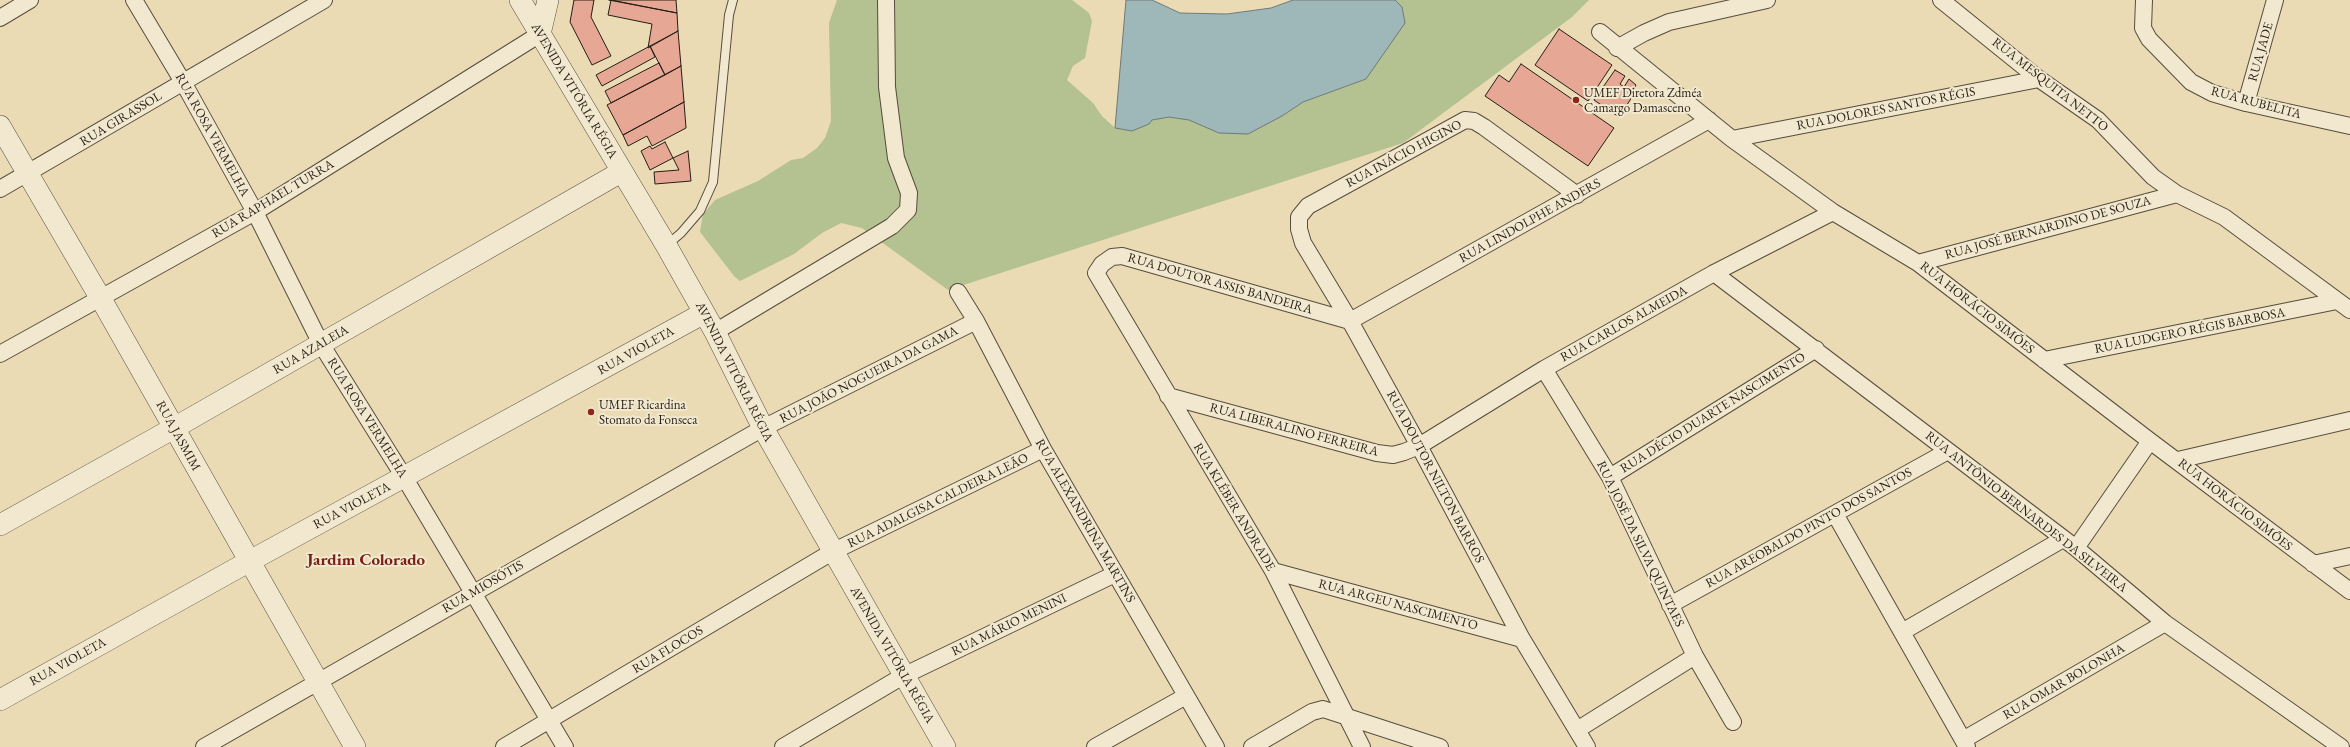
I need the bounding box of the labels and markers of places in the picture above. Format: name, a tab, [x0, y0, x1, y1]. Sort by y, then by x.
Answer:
place label: UMEF Diretora Zdméa Camargo Damasceno	[1584, 85, 1702, 116]
marker: UMEF Diretora Zdméa Camargo Damasceno	[1571, 95, 1581, 105]
place label: UMEF Ricardina Stomato da Fonseca	[599, 397, 697, 428]
marker: UMEF Ricardina Stomato da Fonseca	[586, 407, 596, 417]

